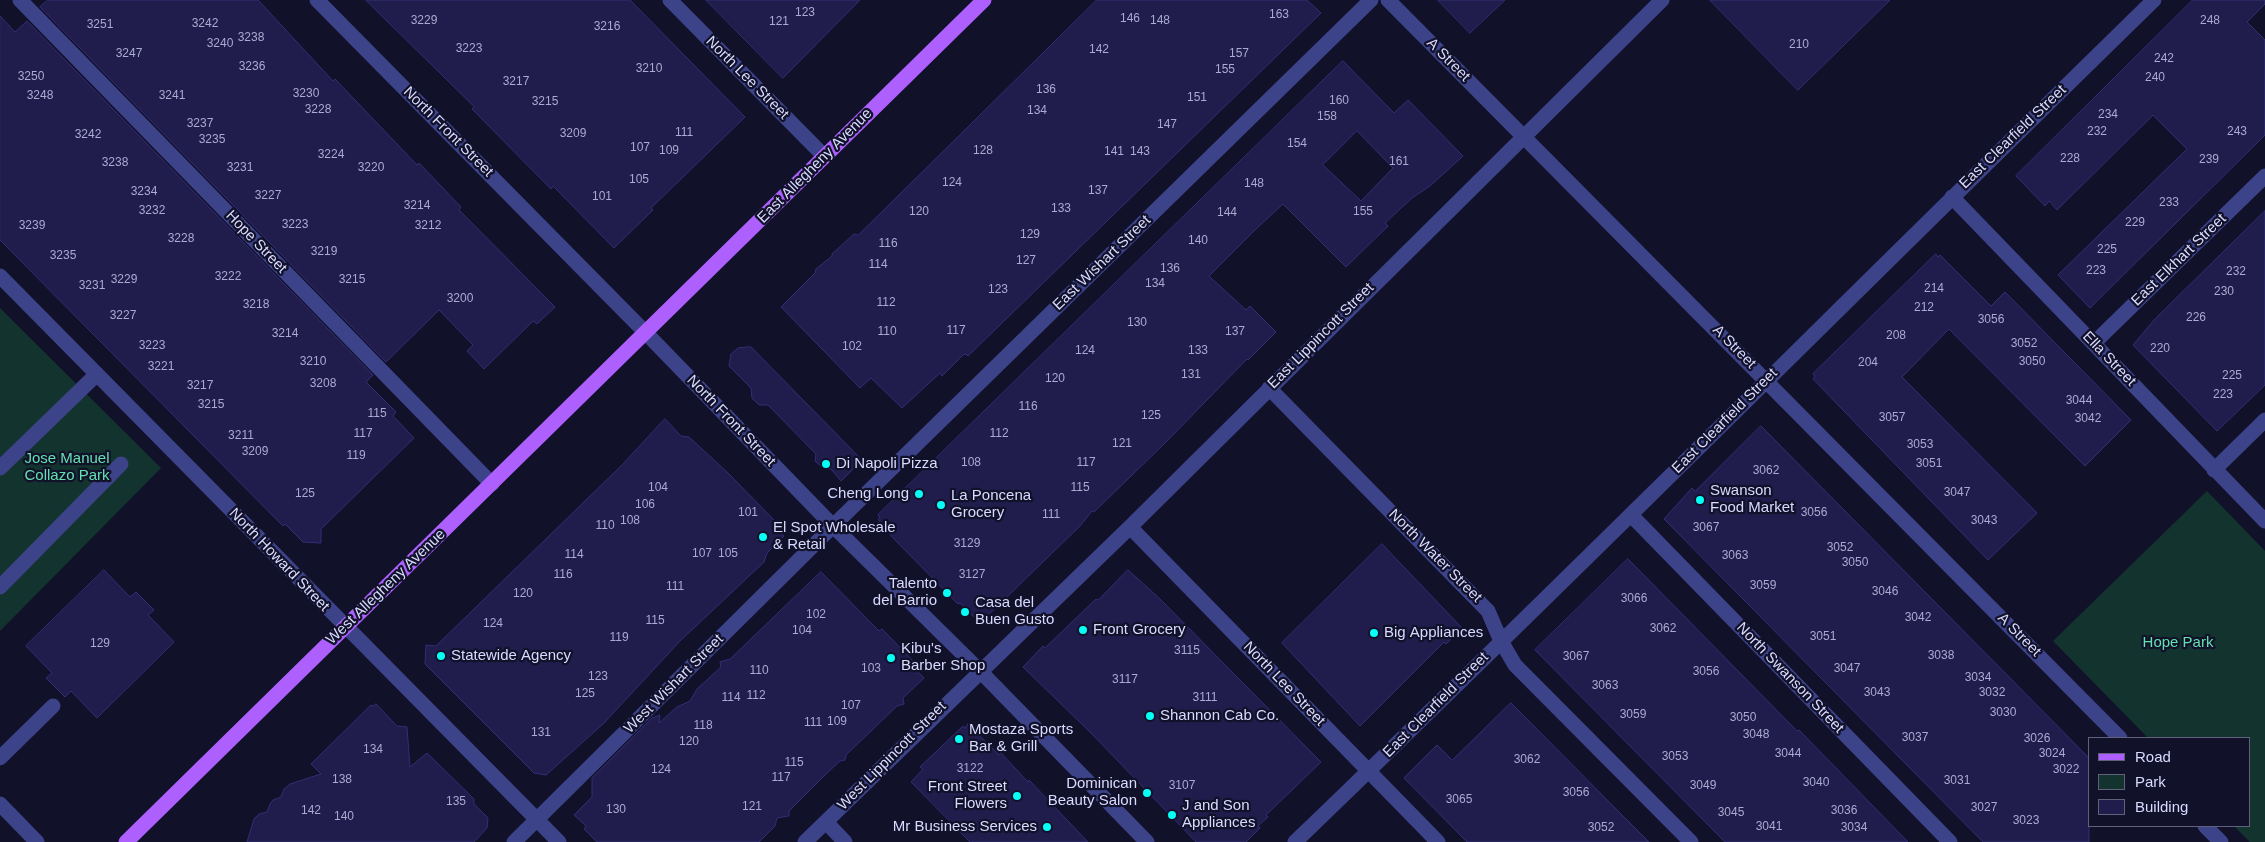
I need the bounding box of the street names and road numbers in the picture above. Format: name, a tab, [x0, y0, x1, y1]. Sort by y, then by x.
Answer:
street label: North Lee Street	[702, 33, 792, 123]
street label: A Street	[1422, 34, 1474, 86]
street label: East Clearfield Street	[1956, 81, 2070, 193]
street label: North Front Street	[399, 83, 497, 181]
street label: East Allegheny Avenue	[754, 105, 876, 227]
street label: Hope Street	[222, 207, 290, 277]
street label: East Elkhart Street	[2128, 210, 2230, 310]
street label: East Wishart Street	[1049, 212, 1155, 314]
street label: East Lippincott Street	[1264, 279, 1378, 393]
street label: A Street	[1708, 321, 1760, 373]
street label: Ella Street	[2078, 328, 2140, 390]
street label: East Clearfield Street	[1669, 365, 1781, 477]
street label: North Front Street	[683, 372, 779, 470]
street label: North Howard Street	[225, 505, 333, 615]
street label: North Water Street	[1385, 506, 1485, 606]
street label: West Allegheny Avenue	[323, 525, 449, 649]
street label: A Street	[1993, 609, 2045, 661]
street label: North Swanson Street	[1733, 619, 1847, 737]
street label: West Wishart Street	[621, 631, 727, 737]
street label: North Lee Street	[1239, 638, 1329, 730]
street label: East Clearfield Street	[1380, 649, 1492, 761]
street label: West Lippincott Street	[834, 698, 950, 814]

